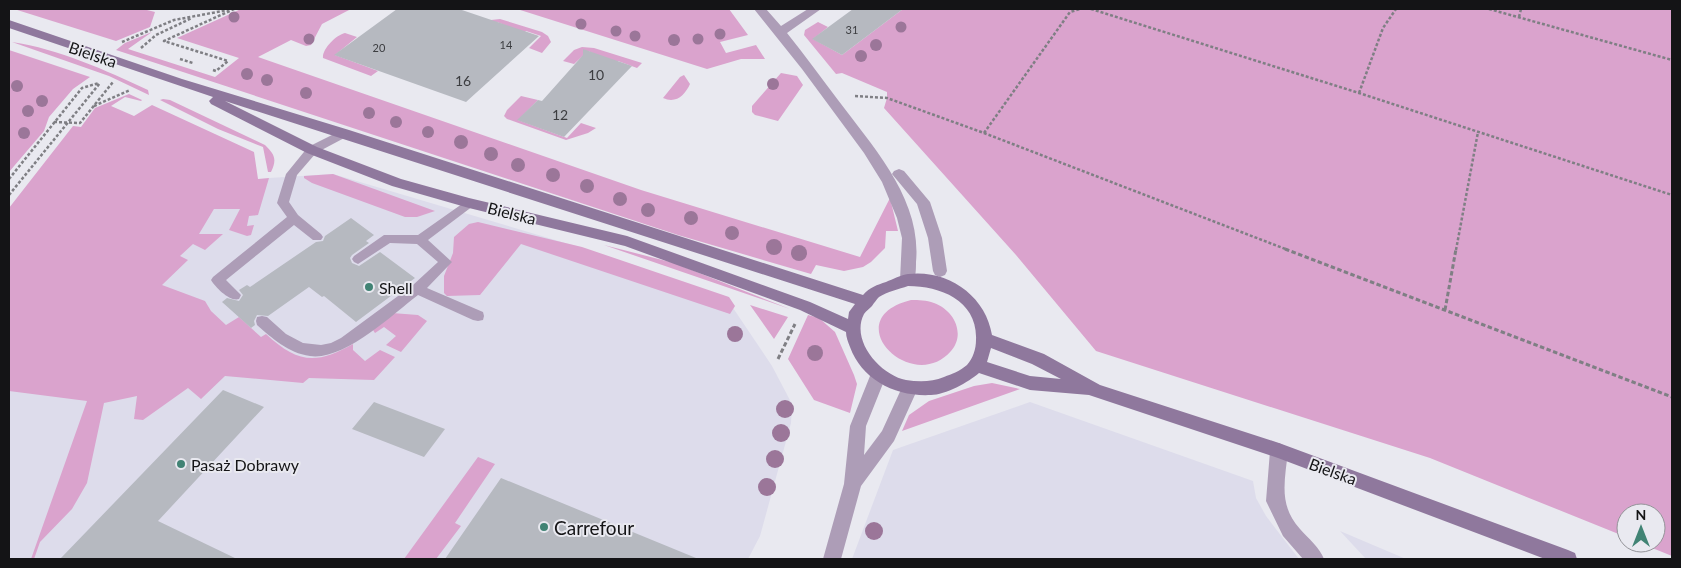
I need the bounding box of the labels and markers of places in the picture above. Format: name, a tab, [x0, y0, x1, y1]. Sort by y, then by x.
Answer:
place label: Shell	[379, 278, 412, 297]
marker: Shell	[363, 281, 375, 293]
place label: Pasaż Dobrawy	[191, 455, 300, 474]
marker: Pasaż Dobrawy	[175, 458, 187, 470]
place label: Carrefour	[554, 516, 634, 539]
marker: Carrefour	[538, 521, 550, 533]

